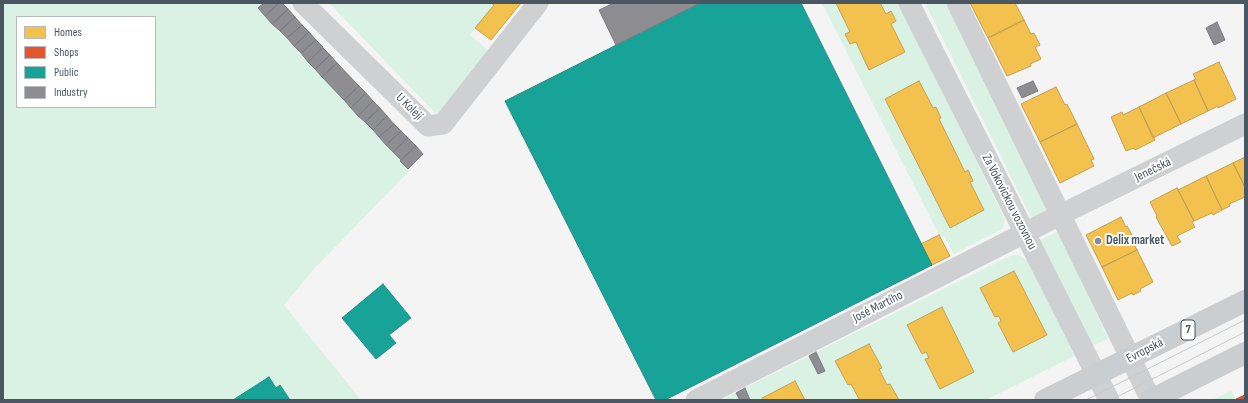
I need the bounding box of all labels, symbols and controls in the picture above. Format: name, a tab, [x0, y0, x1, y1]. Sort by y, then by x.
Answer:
legend	[16, 16, 156, 108]
text: Homes	[54, 25, 82, 40]
text: Shops	[54, 45, 79, 60]
text: Public	[54, 65, 79, 80]
text: Industry	[54, 85, 88, 100]
street label: U Kolejí	[392, 90, 426, 124]
street label: Za Vokovickou vozovnou	[978, 152, 1040, 252]
street label: Jenečská	[1132, 155, 1174, 185]
place label: Delix market	[1106, 233, 1164, 249]
marker: Delix market	[1093, 236, 1103, 246]
street label: José Martího	[850, 288, 906, 326]
road number: 7	[1181, 320, 1195, 340]
street label: Evropská	[1124, 335, 1166, 367]

